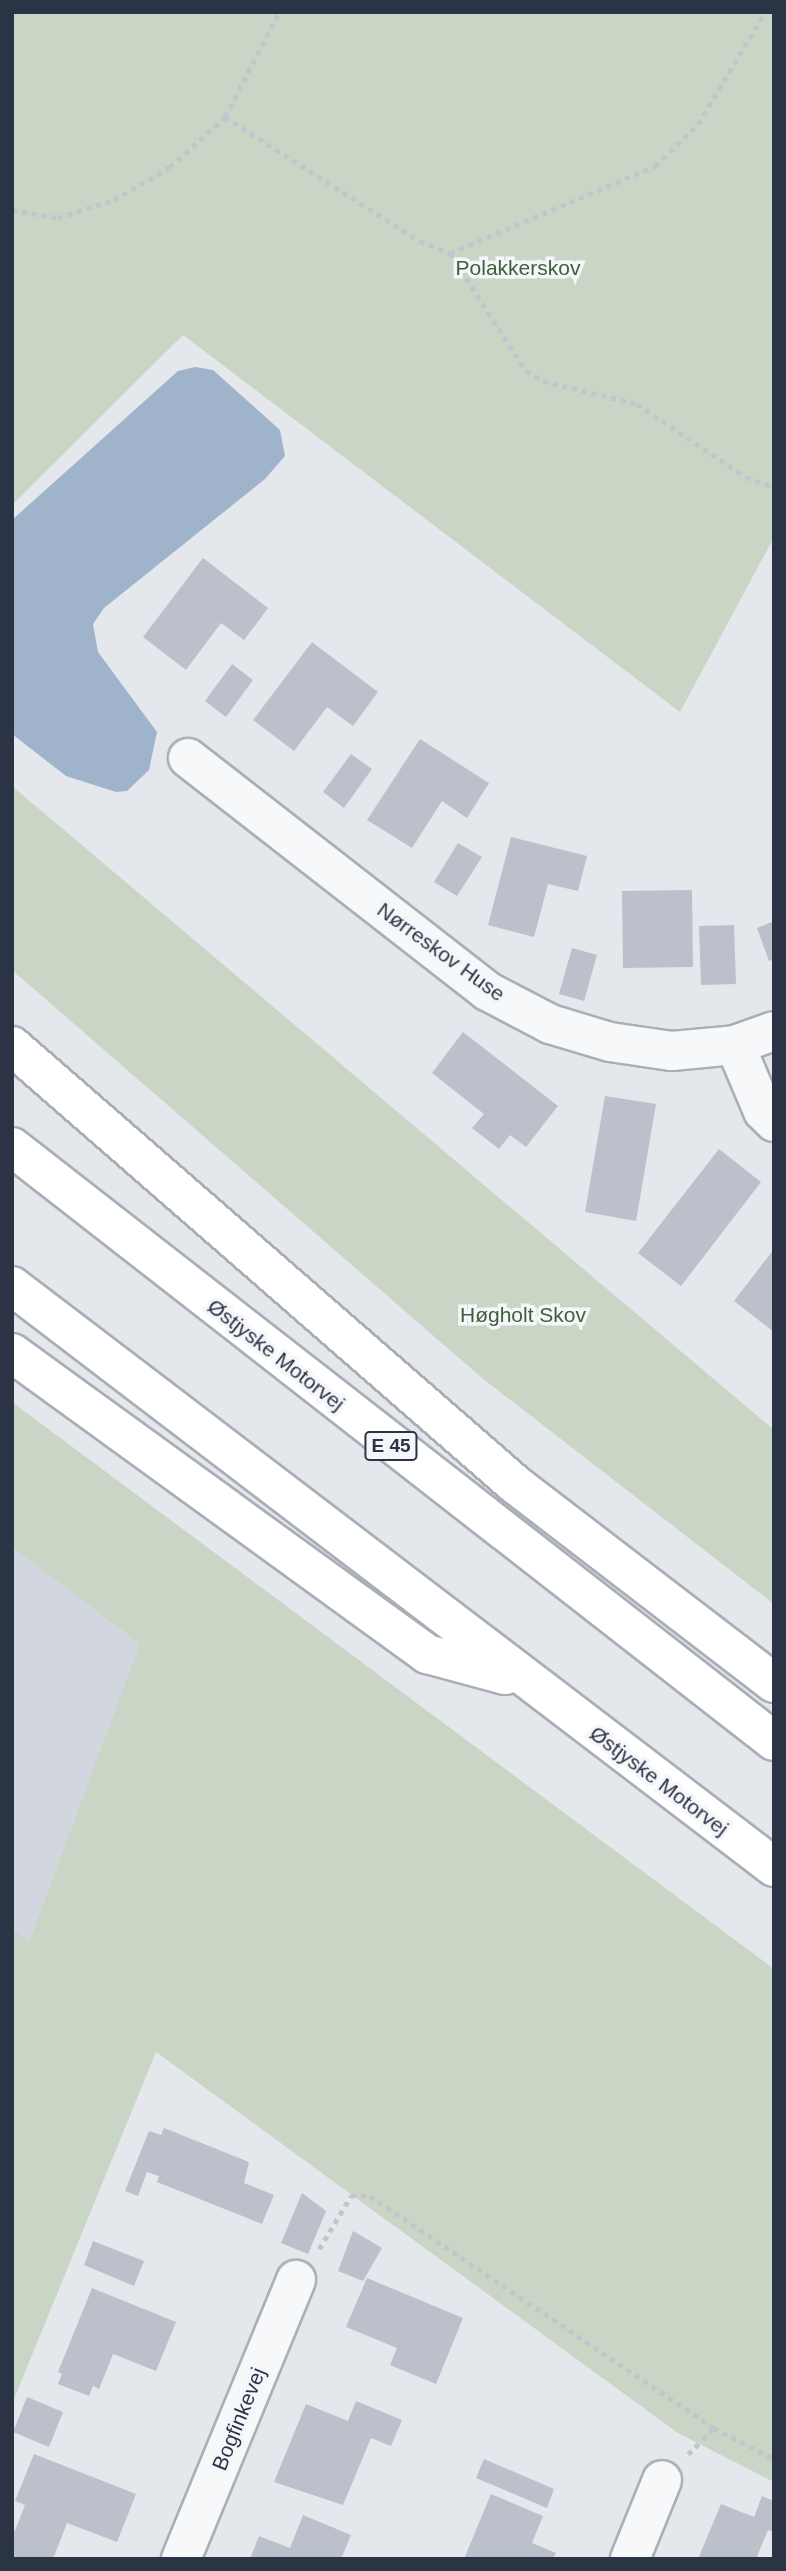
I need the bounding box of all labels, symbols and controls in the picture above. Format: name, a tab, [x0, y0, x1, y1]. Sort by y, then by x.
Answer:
park label: Polakkerskov	[456, 255, 580, 281]
street label: Nørreskov Huse	[372, 897, 510, 1007]
street label: Østjyske Motorvej	[202, 1294, 350, 1416]
park label: Høgholt Skov	[460, 1302, 586, 1328]
road number: E 45	[363, 1430, 419, 1462]
street label: Østjyske Motorvej	[585, 1721, 733, 1841]
street label: Bogfinkevej	[207, 2364, 271, 2474]

